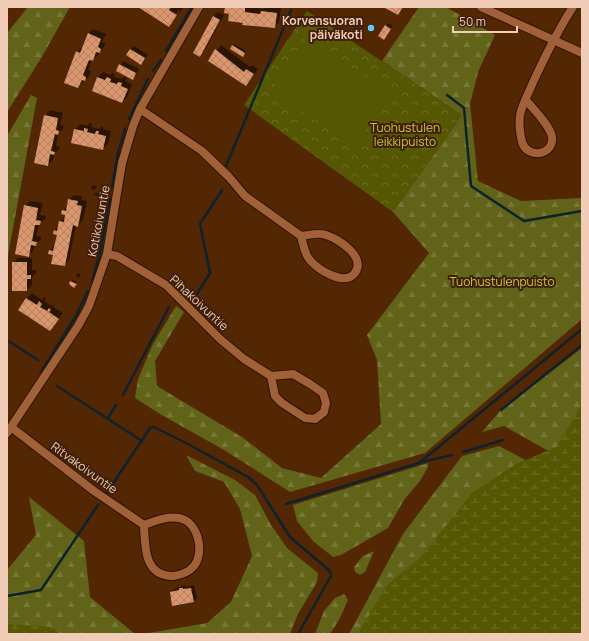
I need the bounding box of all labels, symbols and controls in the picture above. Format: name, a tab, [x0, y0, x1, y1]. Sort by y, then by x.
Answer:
scale bar	[453, 8, 517, 34]
place label: Korvensuoran päiväkoti	[282, 12, 363, 43]
text: 50 m	[459, 13, 486, 30]
marker: Korvensuoran päiväkoti	[366, 23, 376, 33]
park label: Tuohustulen leikkipuisto	[370, 119, 440, 150]
street label: Kotikoivuntie	[83, 184, 114, 258]
street label: Pihakoivuntie	[166, 271, 232, 334]
park label: Tuohustulenpuisto	[449, 273, 555, 290]
street label: Ritvakoivuntie	[48, 438, 121, 497]

